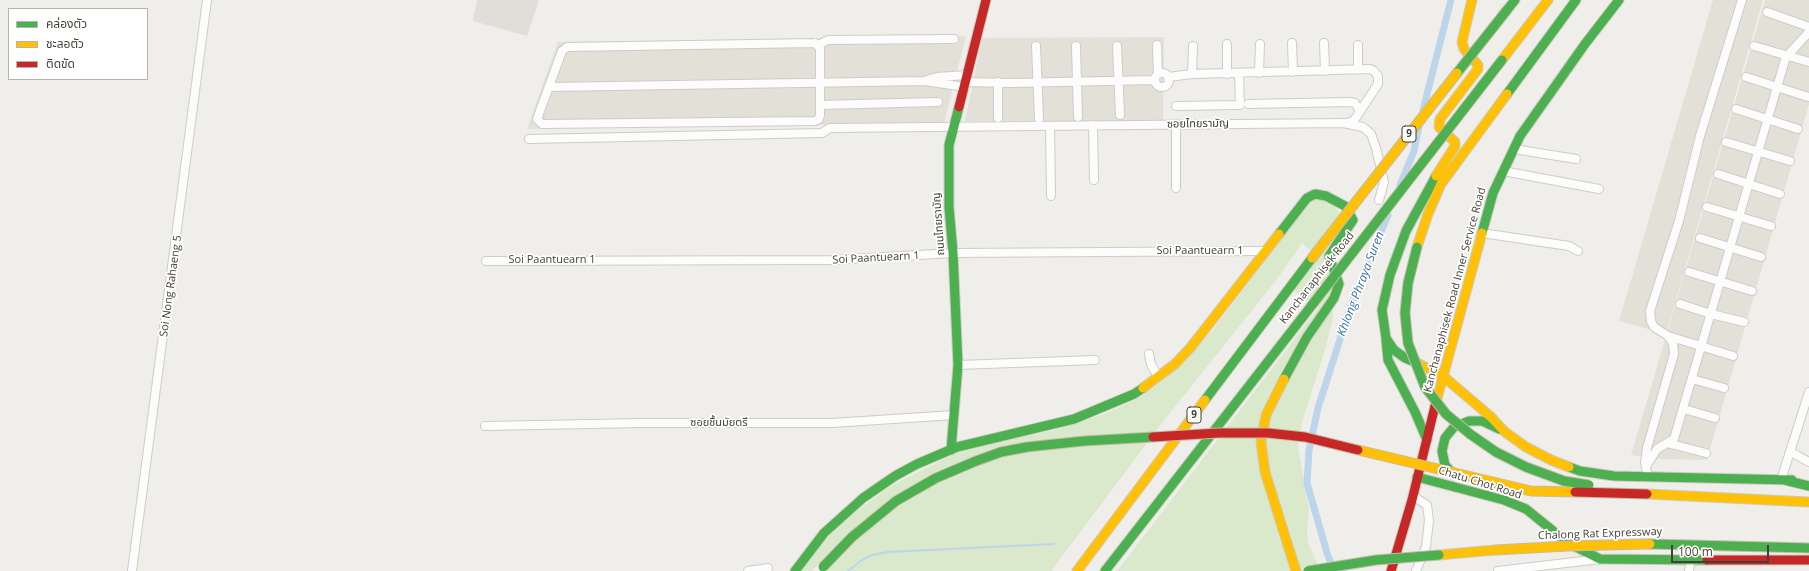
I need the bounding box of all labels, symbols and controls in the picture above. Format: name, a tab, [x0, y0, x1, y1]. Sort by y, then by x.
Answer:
legend	[8, 8, 148, 80]
text: คล่องตัว	[46, 15, 87, 32]
text: ชะลอตัว	[46, 35, 84, 52]
text: ติดขัด	[46, 55, 75, 72]
street label: ซอยไทยรามัญ	[1167, 117, 1229, 131]
road number: 9	[1402, 126, 1416, 142]
street label: Kanchanaphisek Road Inner Service Road	[1421, 186, 1489, 394]
street label: ถนนไทยรามัญ	[930, 192, 948, 256]
street label: Kanchanaphisek Road	[1277, 229, 1357, 327]
water label: Khlong Phraya Suren	[1334, 230, 1388, 338]
street label: Soi Nong Rahaeng 5	[157, 234, 185, 338]
street label: Soi Paantuearn 1	[1156, 244, 1244, 258]
street label: Soi Paantuearn 1	[832, 249, 920, 267]
street label: Soi Paantuearn 1	[508, 253, 596, 267]
road number: 9	[1187, 407, 1201, 423]
street label: ซอยชื้นมัยตรี	[690, 416, 748, 430]
street label: Chatu Chot Road	[1437, 464, 1523, 502]
street label: Chalong Rat Expressway	[1538, 525, 1662, 543]
scale bar	[1673, 537, 1771, 563]
text: 100 m	[1678, 543, 1713, 560]

